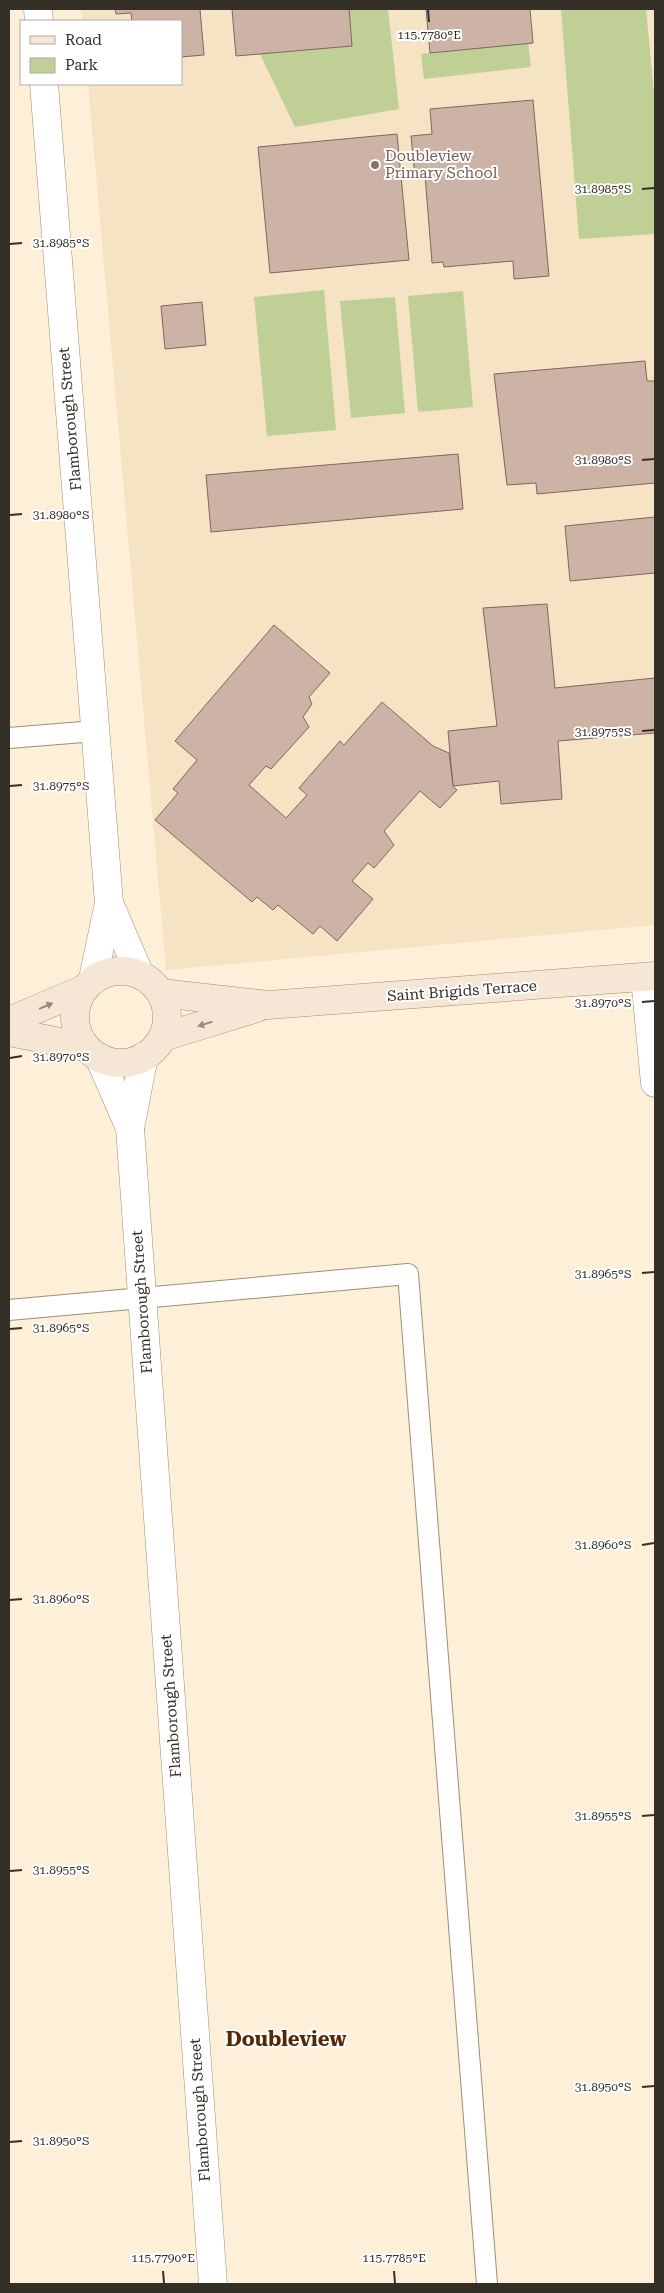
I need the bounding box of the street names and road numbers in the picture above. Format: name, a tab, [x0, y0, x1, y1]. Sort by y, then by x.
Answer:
street label: Flamborough Street	[55, 346, 85, 491]
street label: Saint Brigids Terrace	[386, 977, 538, 1005]
street label: Flamborough Street	[128, 1229, 156, 1374]
street label: Flamborough Street	[157, 1633, 185, 1778]
street label: Flamborough Street	[186, 2037, 214, 2182]

